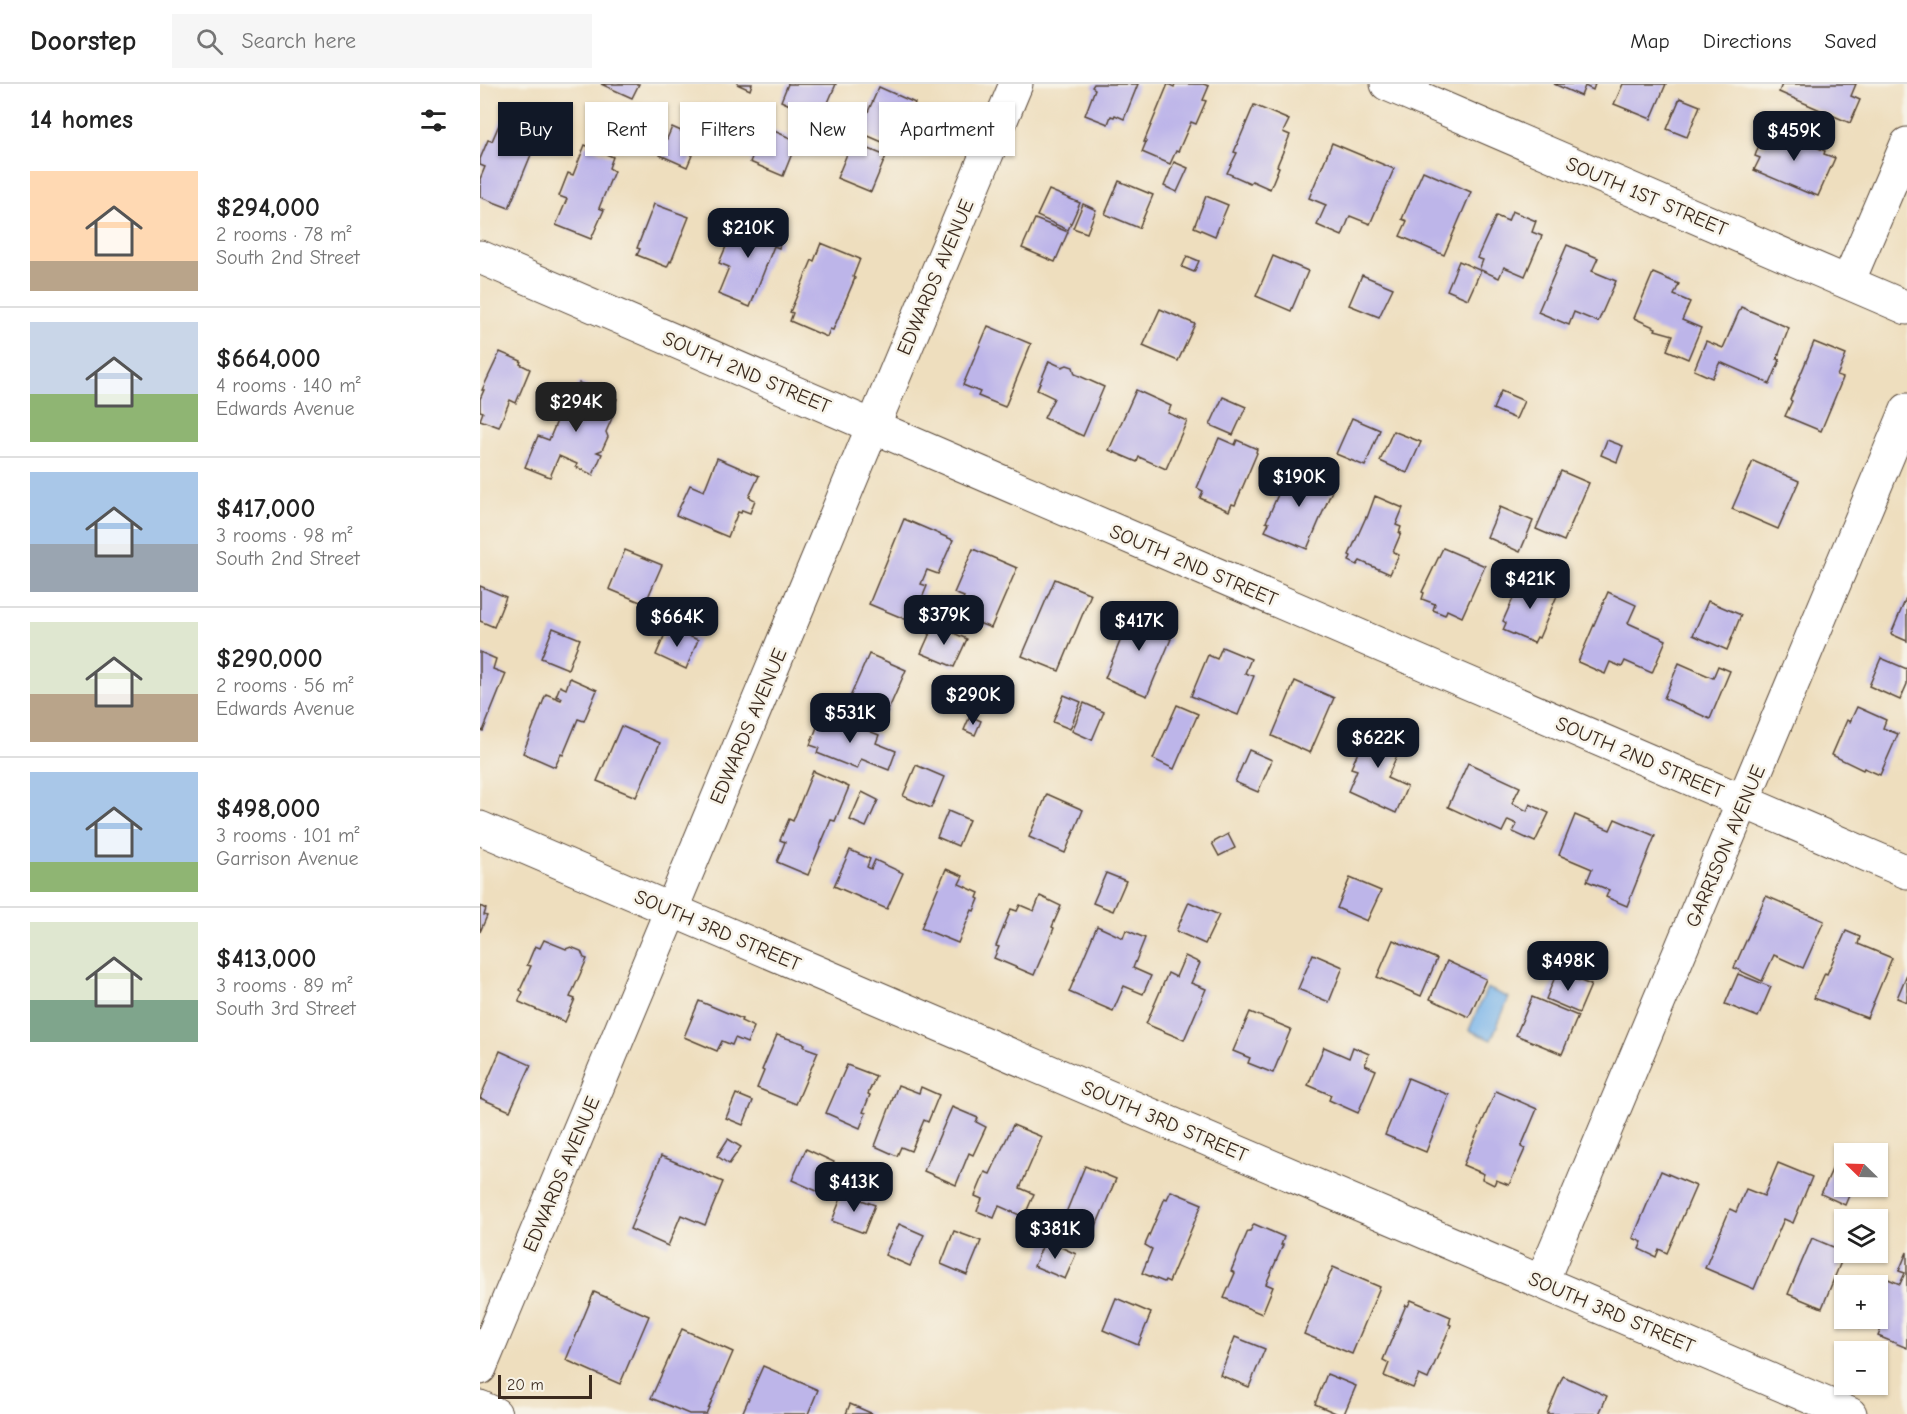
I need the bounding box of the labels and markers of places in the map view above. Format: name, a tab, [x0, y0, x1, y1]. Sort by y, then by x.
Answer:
pin: $459K	[1752, 111, 1836, 162]
pin: $210K	[706, 208, 790, 259]
pin: $294K	[534, 382, 618, 433]
pin: $190K	[1257, 457, 1341, 508]
pin: $421K	[1488, 559, 1572, 610]
pin: $379K	[902, 595, 986, 646]
pin: $664K	[635, 597, 719, 648]
pin: $417K	[1097, 601, 1181, 652]
pin: $290K	[931, 675, 1015, 726]
pin: $531K	[808, 693, 892, 744]
pin: $622K	[1336, 718, 1420, 769]
pin: $498K	[1526, 941, 1610, 992]
pin: $413K	[812, 1162, 896, 1213]
pin: $381K	[1013, 1209, 1097, 1260]

